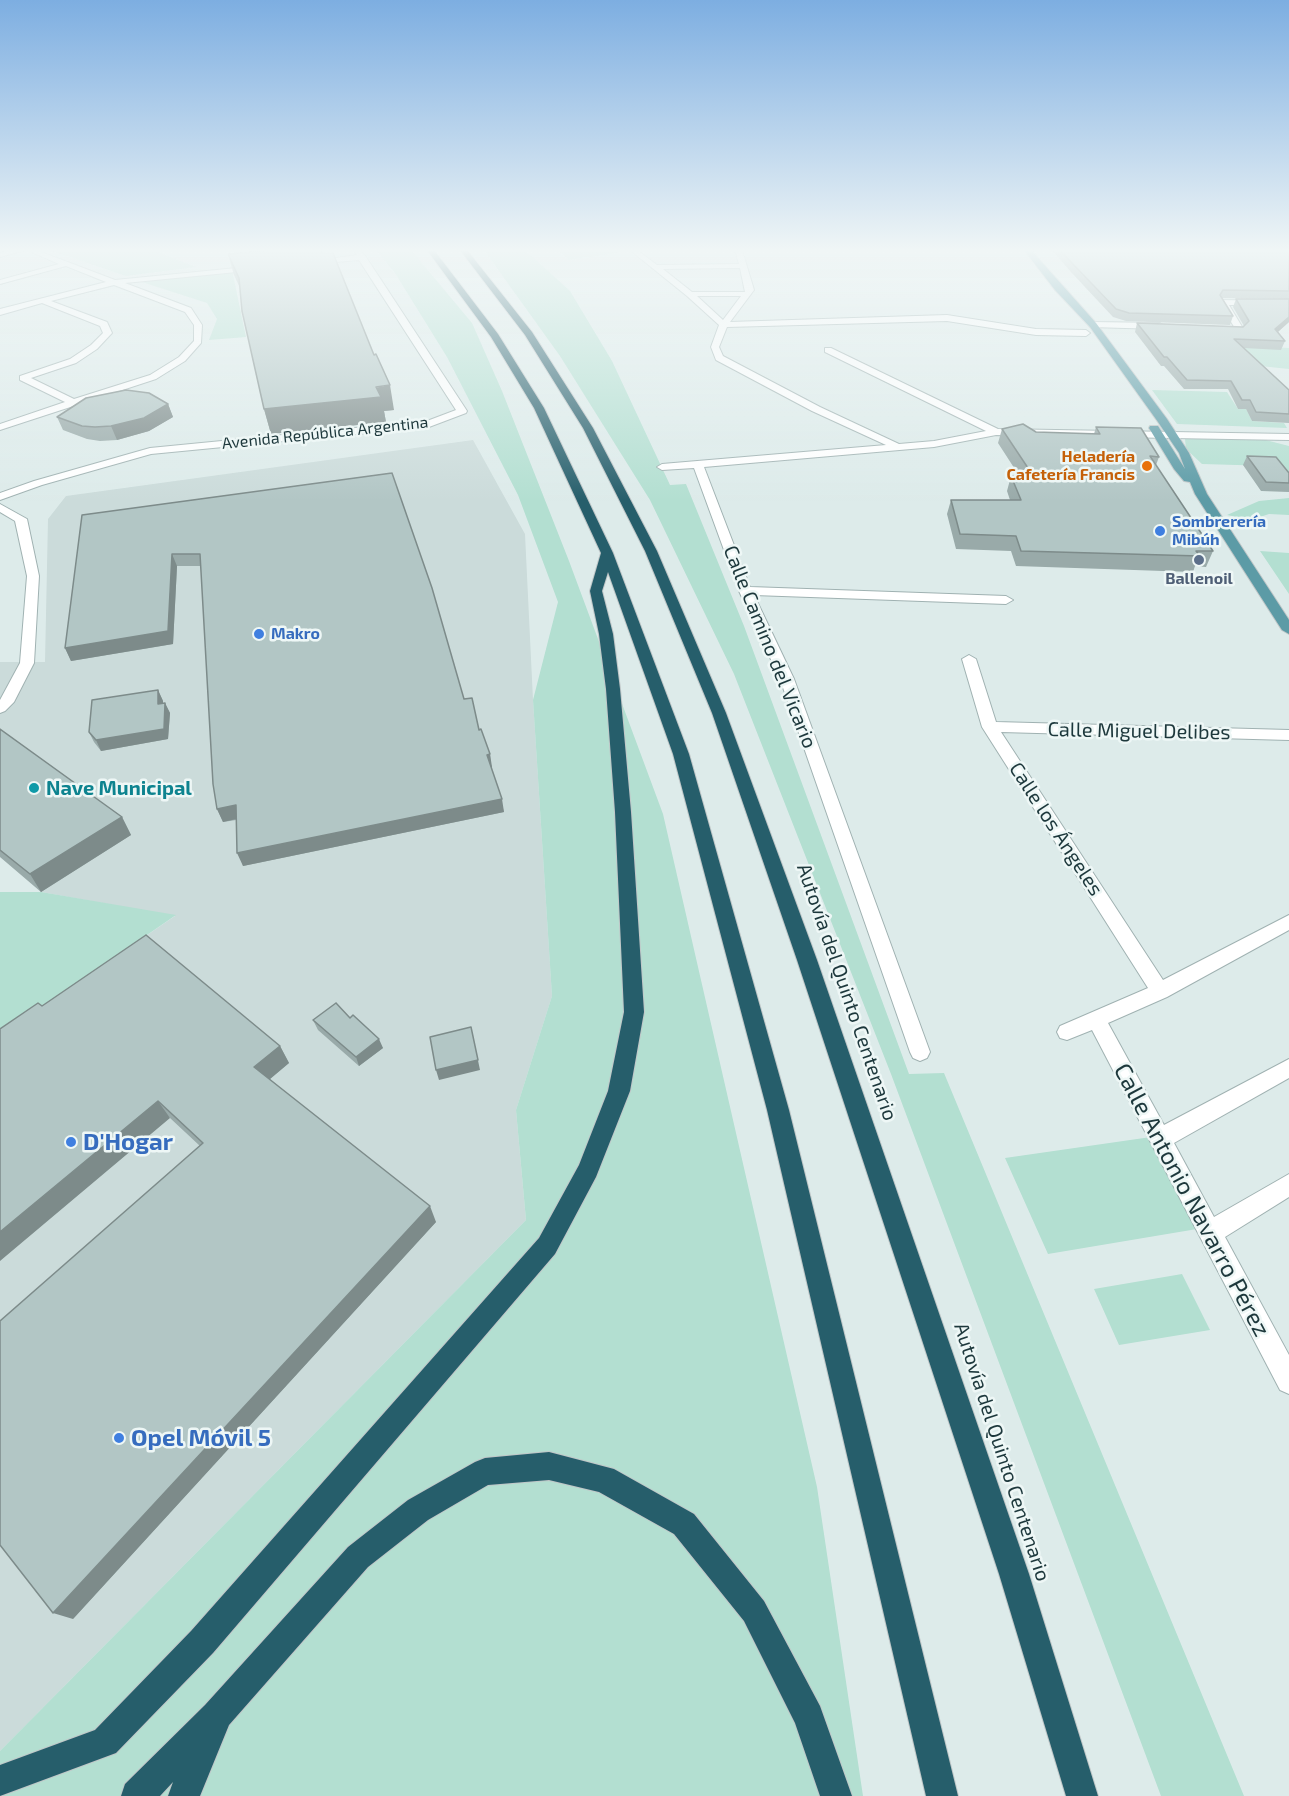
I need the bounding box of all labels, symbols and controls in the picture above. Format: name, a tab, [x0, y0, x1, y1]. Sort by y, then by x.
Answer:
street label: Avenida República Argentina	[221, 413, 429, 453]
place label: Heladería Cafetería Francis	[1006, 447, 1135, 485]
marker: Heladería Cafetería Francis	[1140, 459, 1154, 473]
place label: Sombrerería Mibúh	[1172, 512, 1266, 550]
marker: Sombrerería Mibúh	[1153, 524, 1167, 538]
street label: Calle Camino del Vicario	[718, 542, 822, 752]
marker: Ballenoil	[1192, 553, 1206, 567]
place label: Ballenoil	[1165, 569, 1233, 589]
place label: Makro	[271, 624, 320, 644]
marker: Makro	[252, 627, 266, 641]
street label: Calle Miguel Delibes	[1047, 717, 1231, 745]
street label: Calle los Ángeles	[1004, 758, 1108, 900]
place label: Nave Municipal	[46, 776, 192, 800]
marker: Nave Municipal	[27, 781, 41, 795]
street label: Autovía del Quinto Centenario	[792, 860, 902, 1124]
street label: Calle Antonio Navarro Pérez	[1108, 1059, 1276, 1341]
place label: D'Hogar	[83, 1128, 173, 1156]
marker: D'Hogar	[64, 1135, 78, 1149]
street label: Autovía del Quinto Centenario	[949, 1320, 1055, 1584]
place label: Opel Móvil 5	[131, 1424, 271, 1452]
marker: Opel Móvil 5	[112, 1431, 126, 1445]

